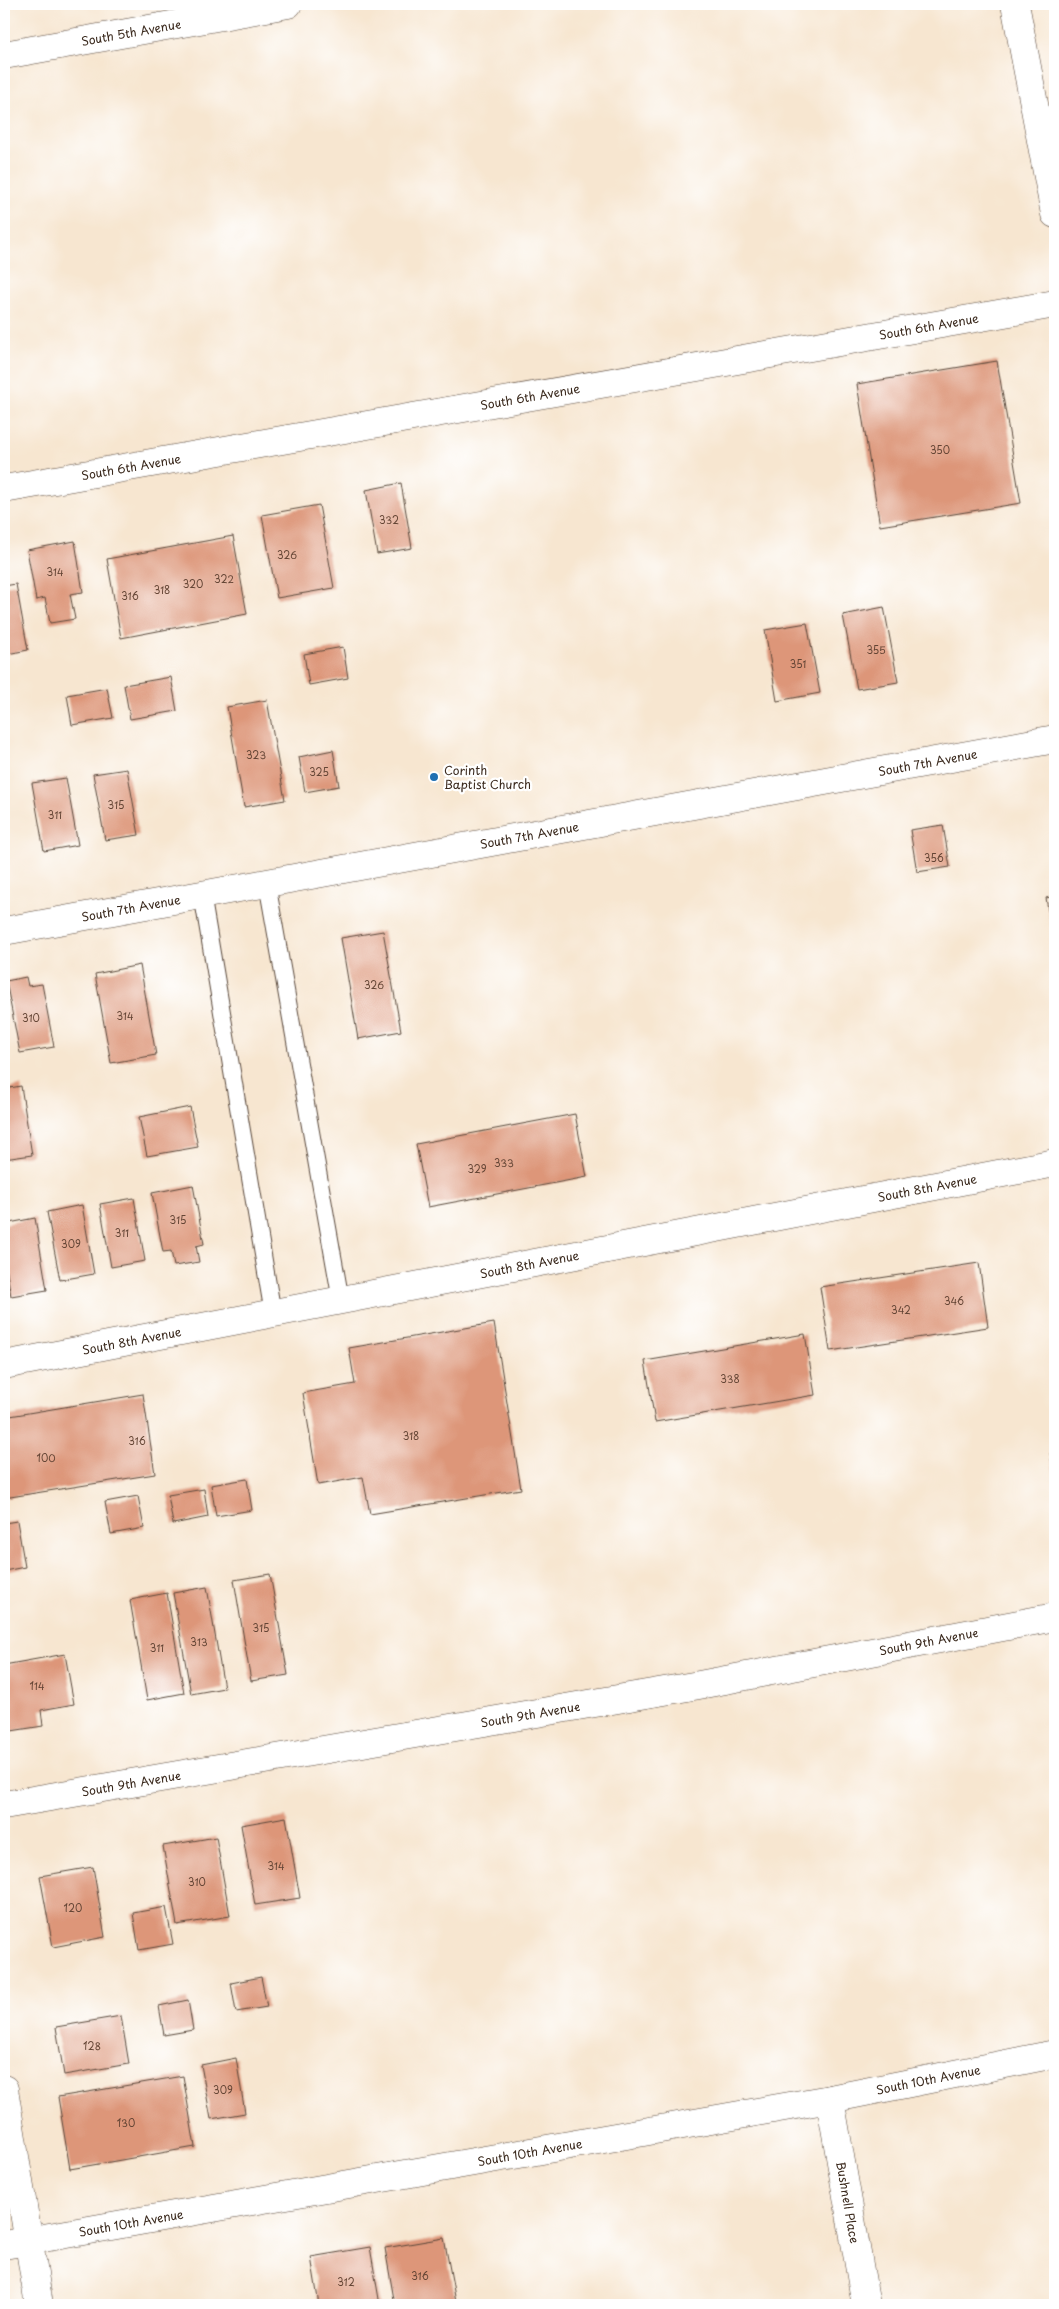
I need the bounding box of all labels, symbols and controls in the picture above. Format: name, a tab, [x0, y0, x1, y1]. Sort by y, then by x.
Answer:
street label: South 5th Avenue	[80, 14, 182, 50]
street label: South 6th Avenue	[878, 309, 980, 344]
street label: South 6th Avenue	[479, 379, 582, 414]
house number: 350	[930, 442, 950, 457]
street label: South 6th Avenue	[80, 449, 183, 484]
house number: 332	[379, 512, 399, 527]
house number: 326	[277, 547, 297, 562]
house number: 314	[46, 564, 64, 579]
house number: 322	[214, 571, 234, 586]
house number: 320	[183, 576, 203, 591]
house number: 318	[154, 582, 170, 597]
house number: 316	[121, 588, 139, 603]
house number: 355	[866, 642, 886, 657]
house number: 351	[790, 656, 806, 671]
street label: South 7th Avenue	[877, 744, 979, 780]
house number: 323	[246, 747, 266, 762]
place label: Corinth Baptist Church	[444, 761, 531, 793]
house number: 325	[309, 764, 329, 779]
marker: Corinth Baptist Church	[428, 771, 440, 783]
house number: 315	[108, 797, 124, 812]
house number: 311	[48, 807, 62, 822]
street label: South 7th Avenue	[478, 817, 581, 853]
house number: 356	[924, 850, 944, 865]
street label: South 7th Avenue	[80, 890, 182, 926]
house number: 326	[364, 977, 384, 992]
house number: 314	[116, 1008, 134, 1023]
house number: 310	[22, 1010, 40, 1025]
house number: 333	[494, 1155, 514, 1170]
house number: 329	[467, 1161, 487, 1176]
street label: South 8th Avenue	[876, 1169, 979, 1206]
house number: 315	[170, 1212, 186, 1227]
house number: 311	[115, 1225, 129, 1240]
house number: 309	[61, 1236, 81, 1251]
street label: South 8th Avenue	[478, 1246, 581, 1282]
house number: 346	[944, 1293, 964, 1308]
house number: 342	[891, 1302, 911, 1317]
street label: South 8th Avenue	[81, 1322, 183, 1359]
house number: 338	[720, 1371, 740, 1386]
house number: 318	[403, 1428, 419, 1443]
house number: 316	[128, 1433, 146, 1448]
house number: 100	[36, 1450, 56, 1465]
house number: 315	[253, 1620, 269, 1635]
street label: South 9th Avenue	[878, 1623, 980, 1659]
house number: 313	[190, 1634, 208, 1649]
house number: 311	[150, 1640, 164, 1655]
house number: 114	[30, 1678, 45, 1693]
street label: South 9th Avenue	[479, 1697, 581, 1732]
street label: South 9th Avenue	[80, 1766, 182, 1800]
house number: 314	[267, 1858, 285, 1873]
house number: 310	[188, 1874, 206, 1889]
house number: 120	[64, 1900, 82, 1915]
house number: 128	[83, 2038, 101, 2053]
street label: South 10th Avenue	[875, 2060, 982, 2099]
house number: 309	[213, 2082, 233, 2097]
house number: 130	[117, 2115, 135, 2130]
street label: South 10th Avenue	[476, 2134, 584, 2170]
street label: Bushnell Place	[832, 2160, 864, 2245]
street label: South 10th Avenue	[77, 2204, 185, 2241]
house number: 316	[411, 2268, 429, 2283]
house number: 312	[337, 2274, 355, 2289]

